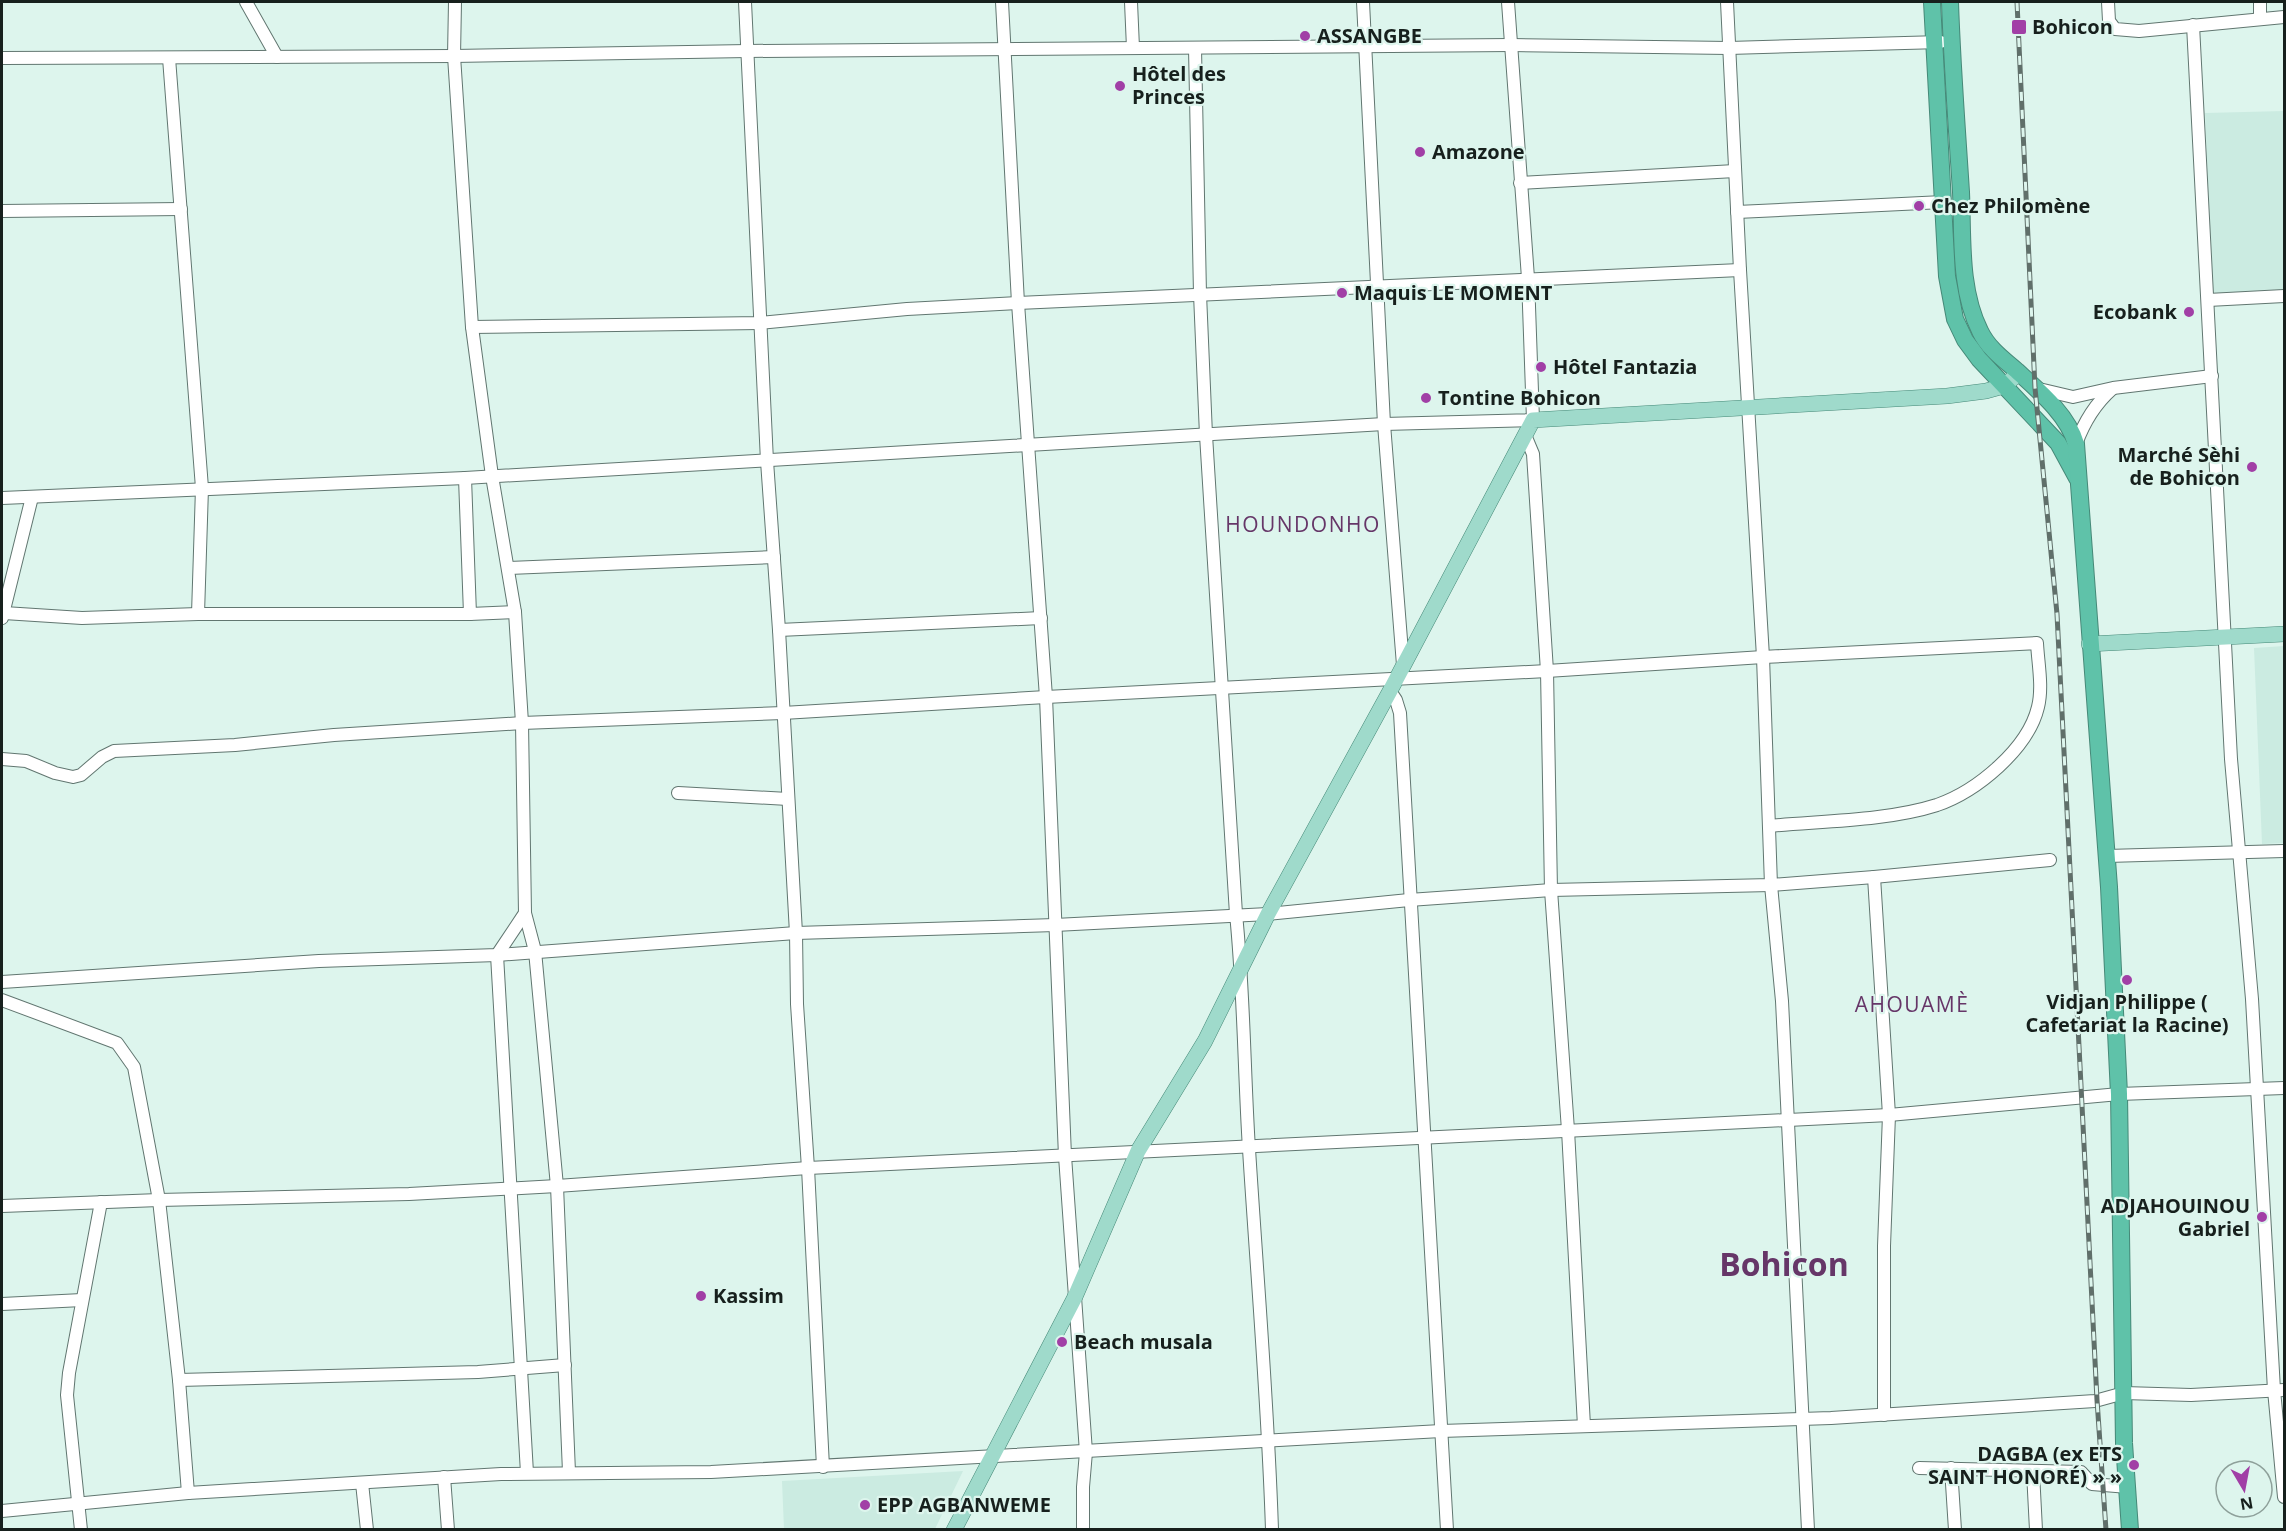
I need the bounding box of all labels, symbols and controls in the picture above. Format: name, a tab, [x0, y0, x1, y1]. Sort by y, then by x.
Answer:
place label: Bohicon	[2032, 13, 2113, 40]
marker: Bohicon	[2010, 18, 2028, 36]
place label: ASSANGBE	[1317, 22, 1422, 49]
marker: ASSANGBE	[1298, 29, 1312, 43]
place label: Hôtel des Princes	[1132, 60, 1226, 110]
marker: Hôtel des Princes	[1113, 79, 1127, 93]
place label: Amazone	[1432, 138, 1525, 165]
marker: Amazone	[1413, 145, 1427, 159]
place label: Chez Philomène	[1931, 192, 2090, 219]
marker: Chez Philomène	[1912, 199, 1926, 213]
place label: Maquis LE MOMENT	[1354, 279, 1553, 306]
marker: Maquis LE MOMENT	[1335, 286, 1349, 300]
place label: Ecobank	[2093, 298, 2178, 325]
marker: Ecobank	[2182, 305, 2196, 319]
place label: Hôtel Fantazia	[1553, 353, 1697, 380]
marker: Hôtel Fantazia	[1534, 360, 1548, 374]
place label: Tontine Bohicon	[1438, 384, 1601, 411]
marker: Tontine Bohicon	[1419, 391, 1433, 405]
place label: Marché Sèhi de Bohicon	[2117, 441, 2240, 491]
marker: Marché Sèhi de Bohicon	[2245, 460, 2259, 474]
district label: HOUNDONHO	[1225, 510, 1381, 538]
marker: Vidjan Philippe ( Cafetariat la Racine)	[2120, 973, 2134, 987]
place label: Vidjan Philippe ( Cafetariat la Racine)	[2025, 988, 2229, 1038]
district label: AHOUAMÈ	[1855, 990, 1969, 1018]
place label: ADJAHOUINOU Gabriel	[2101, 1192, 2250, 1242]
marker: ADJAHOUINOU Gabriel	[2255, 1210, 2269, 1224]
district label: Bohicon	[1719, 1242, 1849, 1285]
place label: Kassim	[713, 1282, 784, 1309]
marker: Kassim	[694, 1289, 708, 1303]
place label: Beach musala	[1074, 1328, 1213, 1355]
marker: Beach musala	[1055, 1335, 1069, 1349]
place label: DAGBA (ex ETS SAINT HONORÉ) » »	[1928, 1440, 2122, 1490]
marker: DAGBA (ex ETS SAINT HONORÉ) » »	[2127, 1458, 2141, 1472]
north arrow	[2214, 1459, 2274, 1519]
place label: EPP AGBANWEME	[877, 1491, 1051, 1518]
text: N	[2238, 1492, 2255, 1516]
marker: EPP AGBANWEME	[858, 1498, 872, 1512]

